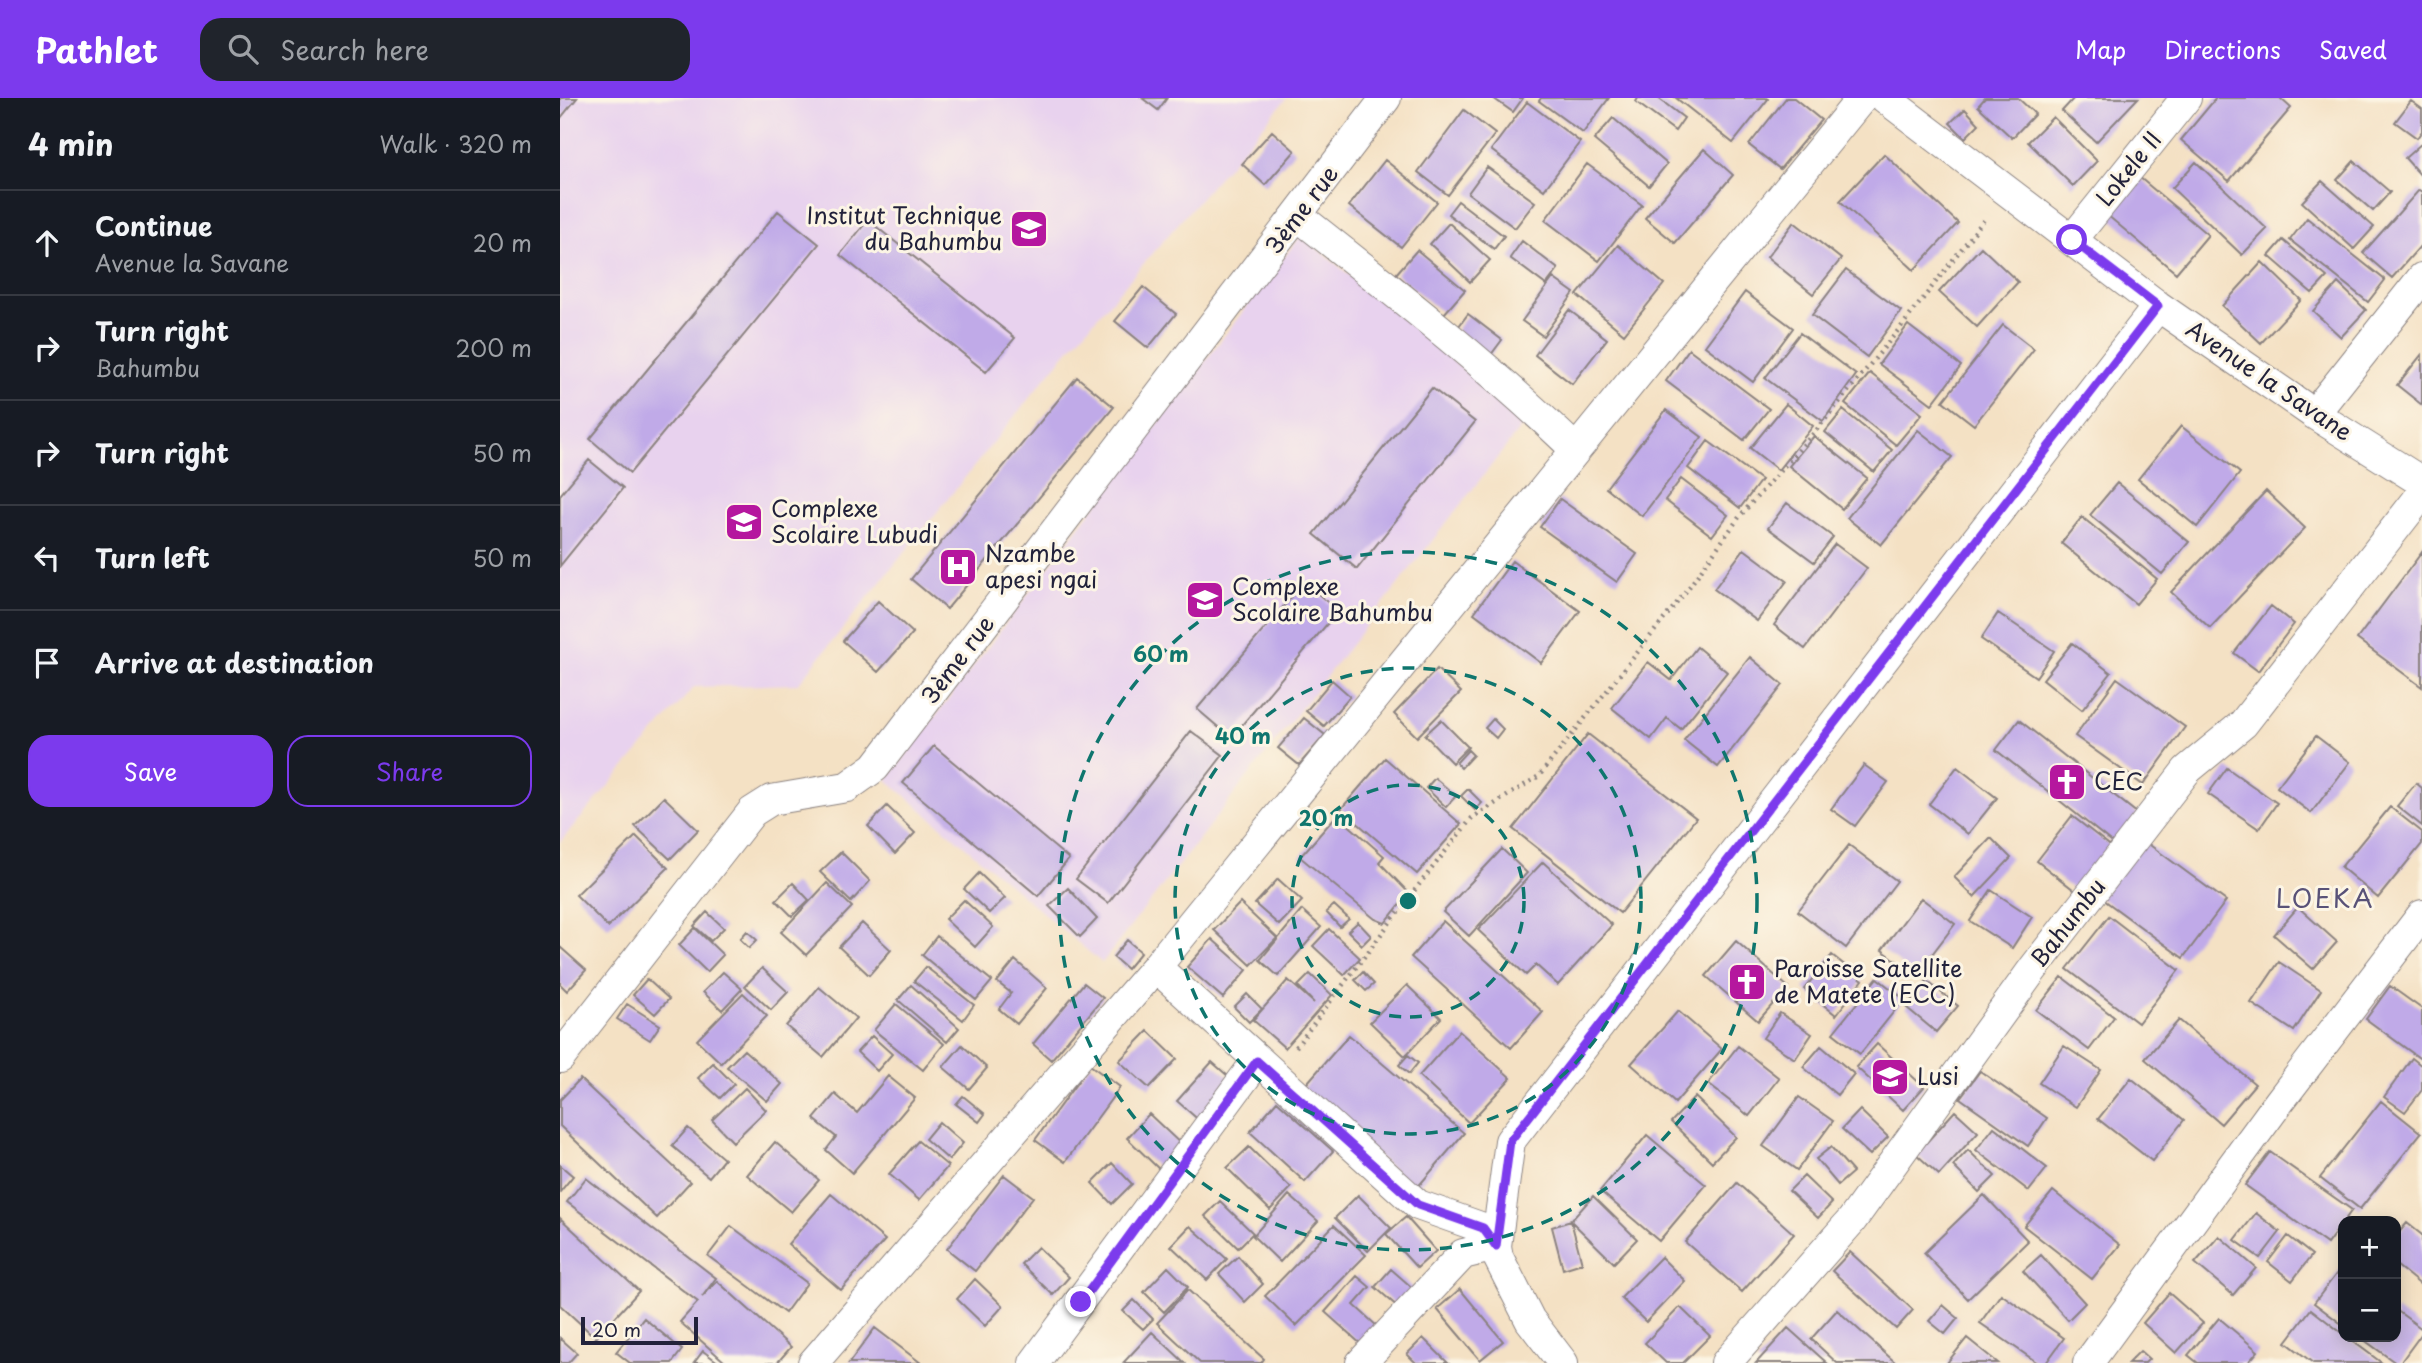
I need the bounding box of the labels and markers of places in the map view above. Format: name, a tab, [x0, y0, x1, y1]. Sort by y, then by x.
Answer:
place label: Institut Technique du Bahumbu	[806, 197, 1002, 258]
school or university icon: Institut Technique du Bahumbu	[1008, 208, 1050, 250]
place label: Complexe Scolaire Lubudi	[771, 490, 938, 551]
school or university icon: Complexe Scolaire Lubudi	[723, 501, 765, 543]
place label: Nzambe apesi ngai	[985, 535, 1097, 596]
hospital icon: Nzambe apesi ngai	[937, 546, 979, 588]
place label: Complexe Scolaire Bahumbu	[1232, 568, 1433, 629]
school or university icon: Complexe Scolaire Bahumbu	[1184, 579, 1226, 621]
church icon: CEC	[2046, 761, 2088, 803]
place label: CEC	[2094, 763, 2143, 798]
centre of rings	[1396, 889, 1420, 913]
place label: Paroisse Satellite de Matete (ECC)	[1774, 950, 1963, 1011]
church icon: Paroisse Satellite de Matete (ECC)	[1726, 961, 1768, 1003]
school or university icon: Lusi	[1869, 1056, 1911, 1098]
place label: Lusi	[1917, 1058, 1959, 1093]

